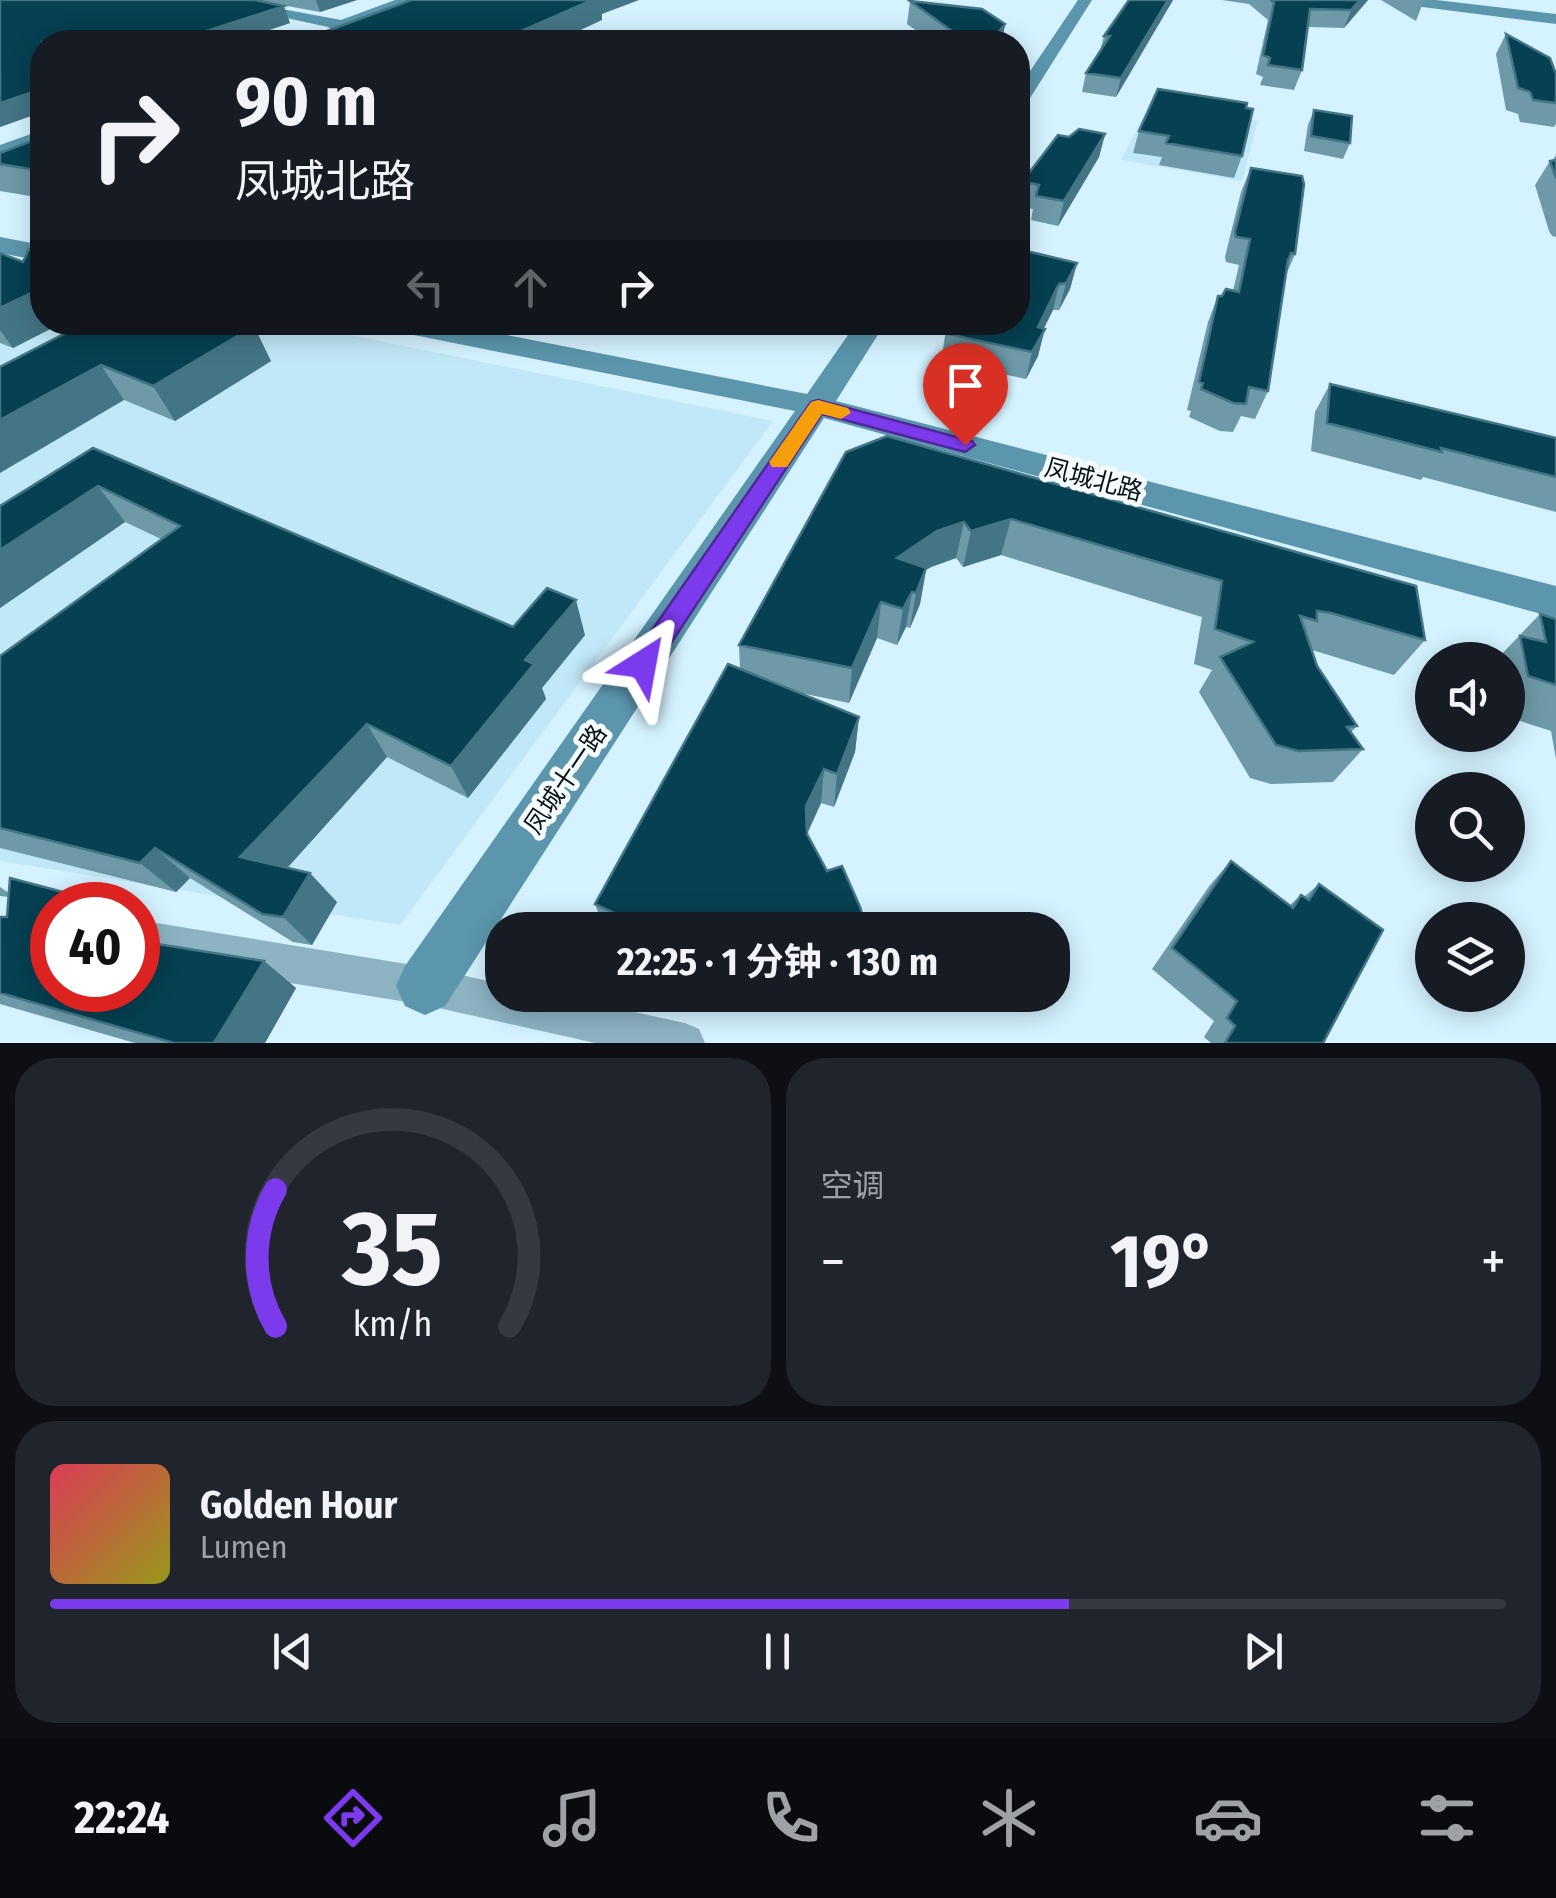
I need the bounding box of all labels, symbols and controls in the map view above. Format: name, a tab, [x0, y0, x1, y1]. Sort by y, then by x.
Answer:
text: 90 m	[235, 60, 377, 144]
icon: right	[70, 70, 200, 200]
text: 凤城北路	[235, 155, 415, 209]
icon: left	[398, 260, 453, 315]
icon: ahead	[503, 260, 558, 315]
icon: right	[608, 260, 663, 315]
pin	[923, 343, 1008, 446]
icon: arrive	[938, 358, 993, 413]
street label: 凤城北路	[1042, 453, 1146, 507]
position arrow	[591, 612, 695, 716]
map controls	[1415, 642, 1525, 1012]
button: sound	[1415, 642, 1525, 752]
street label: 凤城十一路	[518, 719, 613, 840]
button: search	[1415, 772, 1525, 882]
speed limit sign: 40	[30, 882, 160, 1012]
button: layers	[1415, 902, 1525, 1012]
text: 22:25 · 1 分钟 · 130 m	[617, 939, 938, 985]
text: 空调	[821, 1167, 885, 1205]
text: 35	[342, 1187, 443, 1312]
text: 19°	[1110, 1217, 1216, 1307]
text: −	[821, 1229, 845, 1295]
text: +	[1481, 1229, 1506, 1295]
text: km/h	[353, 1303, 433, 1345]
text: Golden Hour	[200, 1482, 398, 1528]
text: Lumen	[200, 1528, 288, 1566]
icon: previous	[265, 1624, 320, 1679]
icon: pause	[750, 1624, 805, 1679]
icon: next	[1236, 1624, 1291, 1679]
icon: directions	[318, 1783, 388, 1853]
icon: music	[537, 1783, 607, 1853]
icon: phone	[756, 1783, 826, 1853]
icon: climate	[974, 1783, 1044, 1853]
icon: car	[1193, 1783, 1263, 1853]
icon: filters	[1412, 1783, 1482, 1853]
text: 22:24	[74, 1791, 169, 1845]

